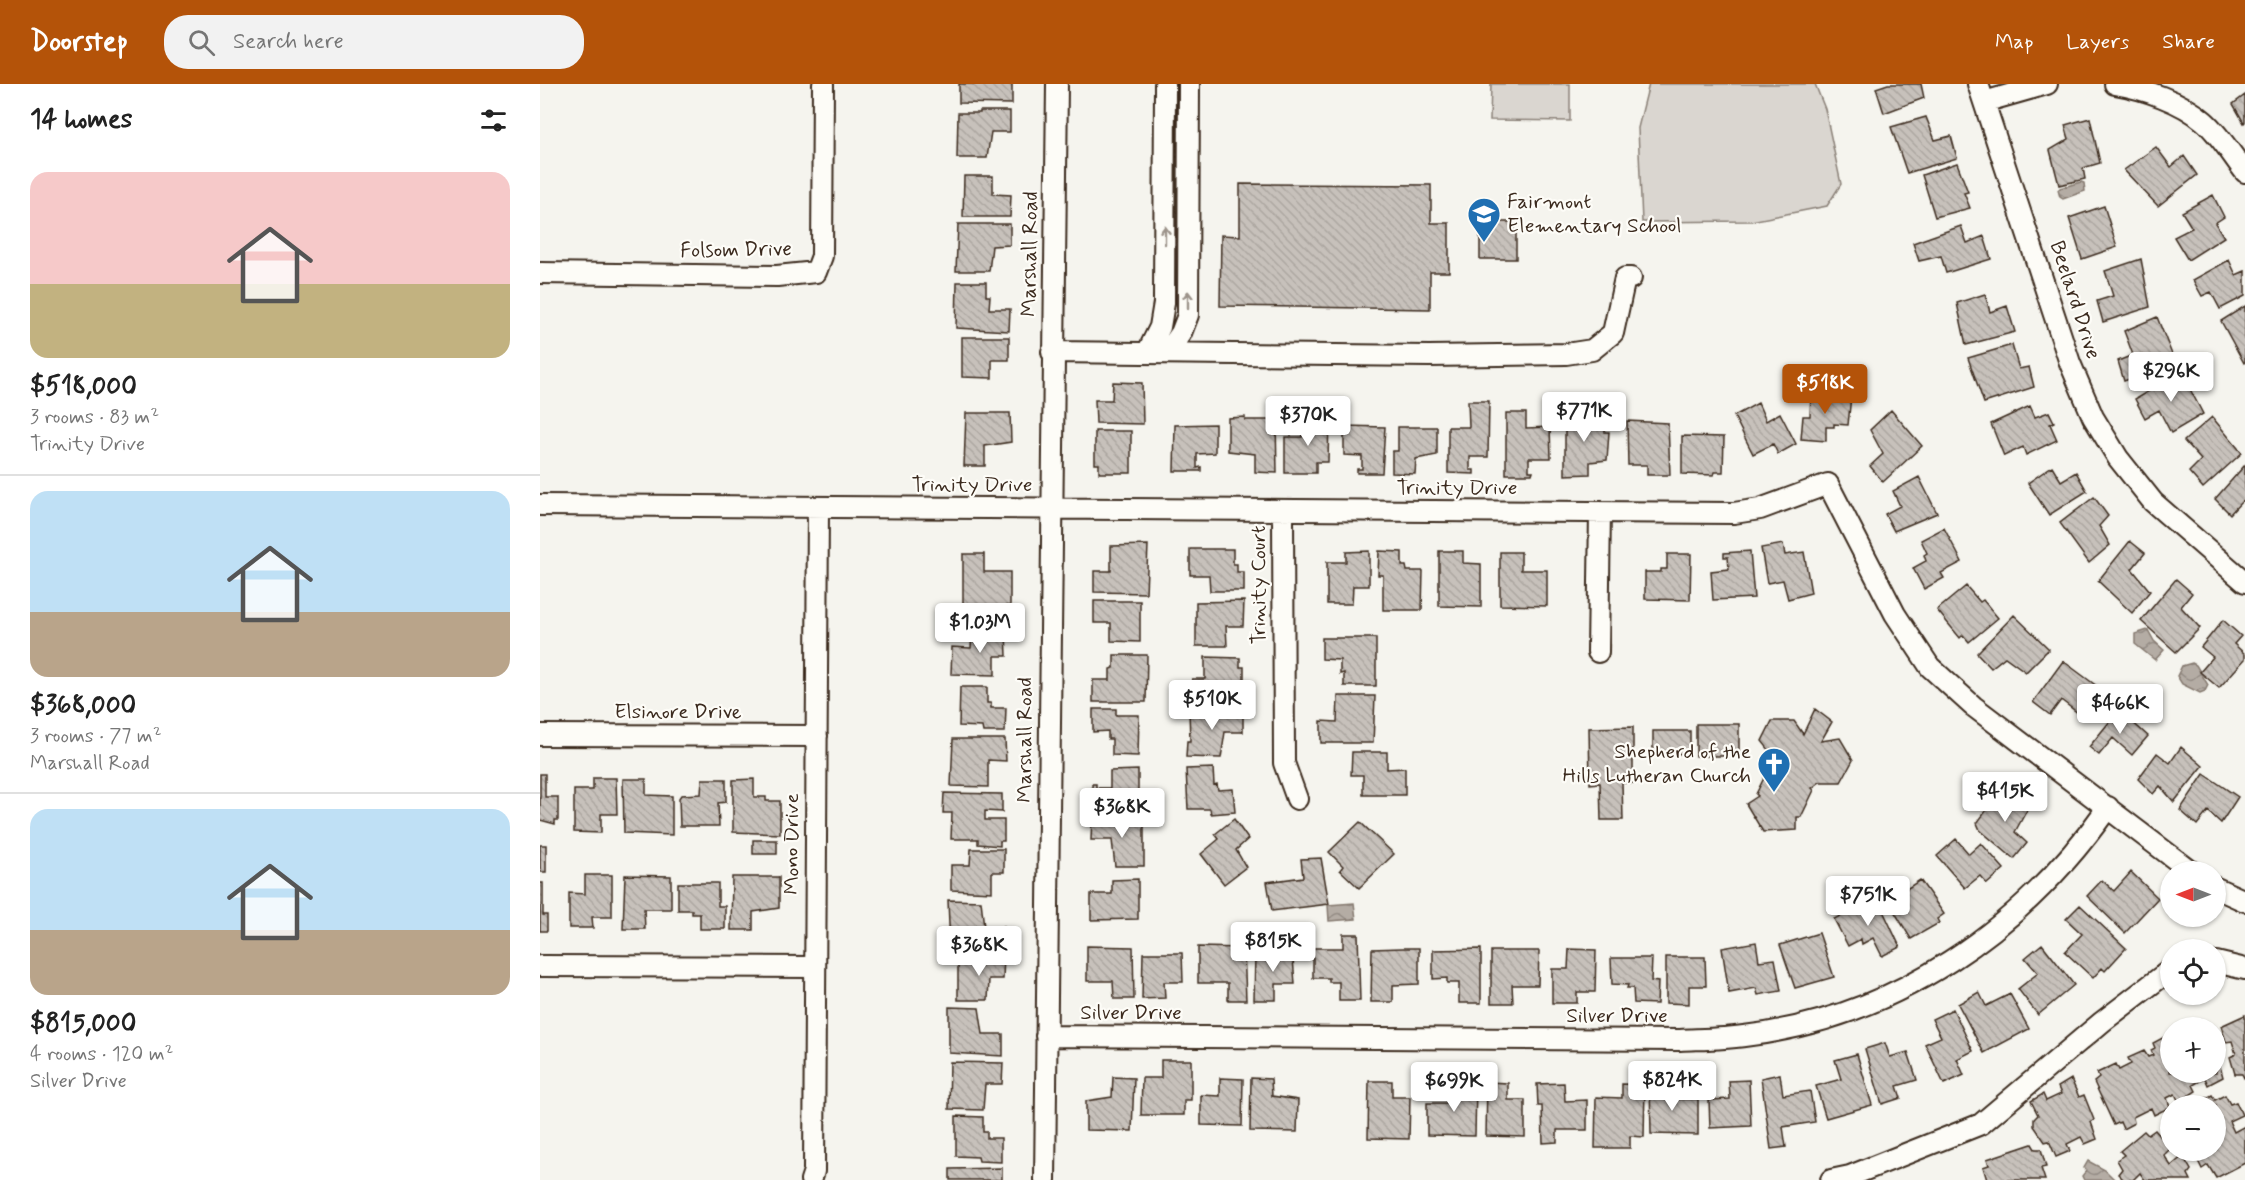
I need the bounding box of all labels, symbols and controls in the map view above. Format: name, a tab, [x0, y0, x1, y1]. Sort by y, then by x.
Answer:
search box	[164, 15, 584, 69]
text: Doorstep	[30, 24, 128, 61]
icon: search	[185, 26, 218, 59]
text: Search here	[233, 28, 344, 56]
text: Map	[1995, 28, 2033, 56]
text: Layers	[2066, 28, 2129, 56]
text: Share	[2162, 28, 2215, 56]
text: 14 homes	[30, 103, 132, 137]
icon: filters	[477, 104, 510, 137]
place label: Fairmont Elementary School	[1507, 188, 1682, 240]
street label: Marshall Road	[1015, 191, 1045, 317]
school or university icon: Fairmont Elementary School	[1466, 196, 1502, 243]
icon: home	[216, 211, 324, 319]
one-way arrow	[1159, 225, 1171, 245]
street label: Folsom Drive	[680, 235, 792, 265]
street label: Beelard Drive	[2043, 237, 2107, 363]
one-way arrow	[1182, 290, 1194, 310]
pin: $296K	[2129, 352, 2213, 403]
text: $296K	[2142, 358, 2200, 385]
pin: $518K	[1783, 364, 1867, 415]
text: $518,000	[30, 370, 137, 404]
text: $518K	[1796, 370, 1854, 397]
pin: $771K	[1542, 392, 1626, 443]
pin: $370K	[1266, 396, 1350, 447]
text: $771K	[1556, 398, 1612, 425]
text: $370K	[1280, 402, 1337, 429]
text: 3 rooms · 83 m²	[30, 404, 159, 431]
text: Trinity Drive	[30, 431, 145, 458]
street label: Trinity Drive	[912, 471, 1032, 499]
street label: Trinity Drive	[1397, 474, 1517, 502]
street label: Trinity Court	[1245, 525, 1273, 645]
icon: home	[216, 530, 324, 638]
pin: $1.03M	[931, 603, 1029, 654]
text: $1.03M	[949, 609, 1011, 636]
street label: Marshall Road	[1011, 677, 1039, 803]
pin: $510K	[1170, 680, 1254, 731]
pin: $466K	[2078, 684, 2162, 735]
text: $510K	[1183, 686, 1241, 713]
text: $368,000	[30, 689, 136, 723]
text: $466K	[2091, 690, 2149, 717]
street label: Elsinore Drive	[614, 698, 742, 726]
text: 3 rooms · 77 m²	[30, 723, 162, 750]
place label: Shepherd of the Hills Lutheran Church	[1563, 738, 1751, 790]
church icon: Shepherd of the Hills Lutheran Church	[1756, 746, 1792, 793]
text: Marshall Road	[30, 750, 150, 777]
pin: $415K	[1963, 772, 2047, 823]
text: $415K	[1976, 778, 2034, 805]
pin: $368K	[1080, 788, 1164, 839]
street label: Mono Drive	[778, 793, 806, 895]
text: $368K	[1094, 794, 1150, 821]
icon: home	[216, 848, 324, 956]
north arrow	[2160, 861, 2226, 927]
map controls	[2160, 861, 2226, 1161]
pin: $751K	[1826, 876, 1910, 927]
text: $751K	[1840, 882, 1896, 909]
pin: $815K	[1231, 922, 1315, 973]
pin: $368K	[937, 926, 1021, 977]
text: $815K	[1245, 928, 1301, 955]
text: $368K	[951, 932, 1007, 959]
button: locate	[2160, 939, 2226, 1005]
street label: Silver Drive	[1080, 999, 1182, 1027]
street label: Silver Drive	[1566, 1002, 1668, 1030]
text: $815,000	[30, 1007, 136, 1041]
button: +	[2160, 1017, 2226, 1083]
text: 4 rooms · 120 m²	[30, 1041, 173, 1068]
pin: $824K	[1630, 1061, 1714, 1112]
pin: $699K	[1412, 1062, 1496, 1113]
text: $824K	[1642, 1067, 1702, 1094]
text: Silver Drive	[30, 1068, 127, 1095]
text: $699K	[1425, 1068, 1483, 1095]
button: −	[2160, 1095, 2226, 1161]

